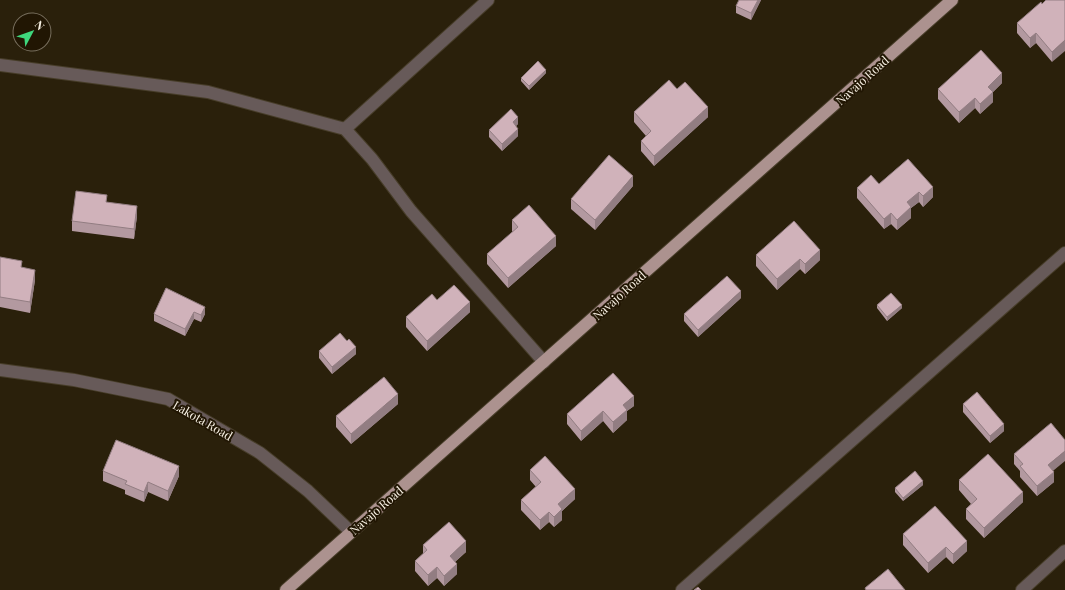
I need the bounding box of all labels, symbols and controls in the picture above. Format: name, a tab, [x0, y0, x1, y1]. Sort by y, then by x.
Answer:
north arrow	[12, 12, 52, 52]
text: N	[32, 17, 48, 33]
street label: Navajo Road	[832, 52, 892, 108]
street label: Navajo Road	[589, 267, 649, 323]
street label: Lakota Road	[170, 397, 236, 443]
street label: Navajo Road	[346, 482, 406, 538]

